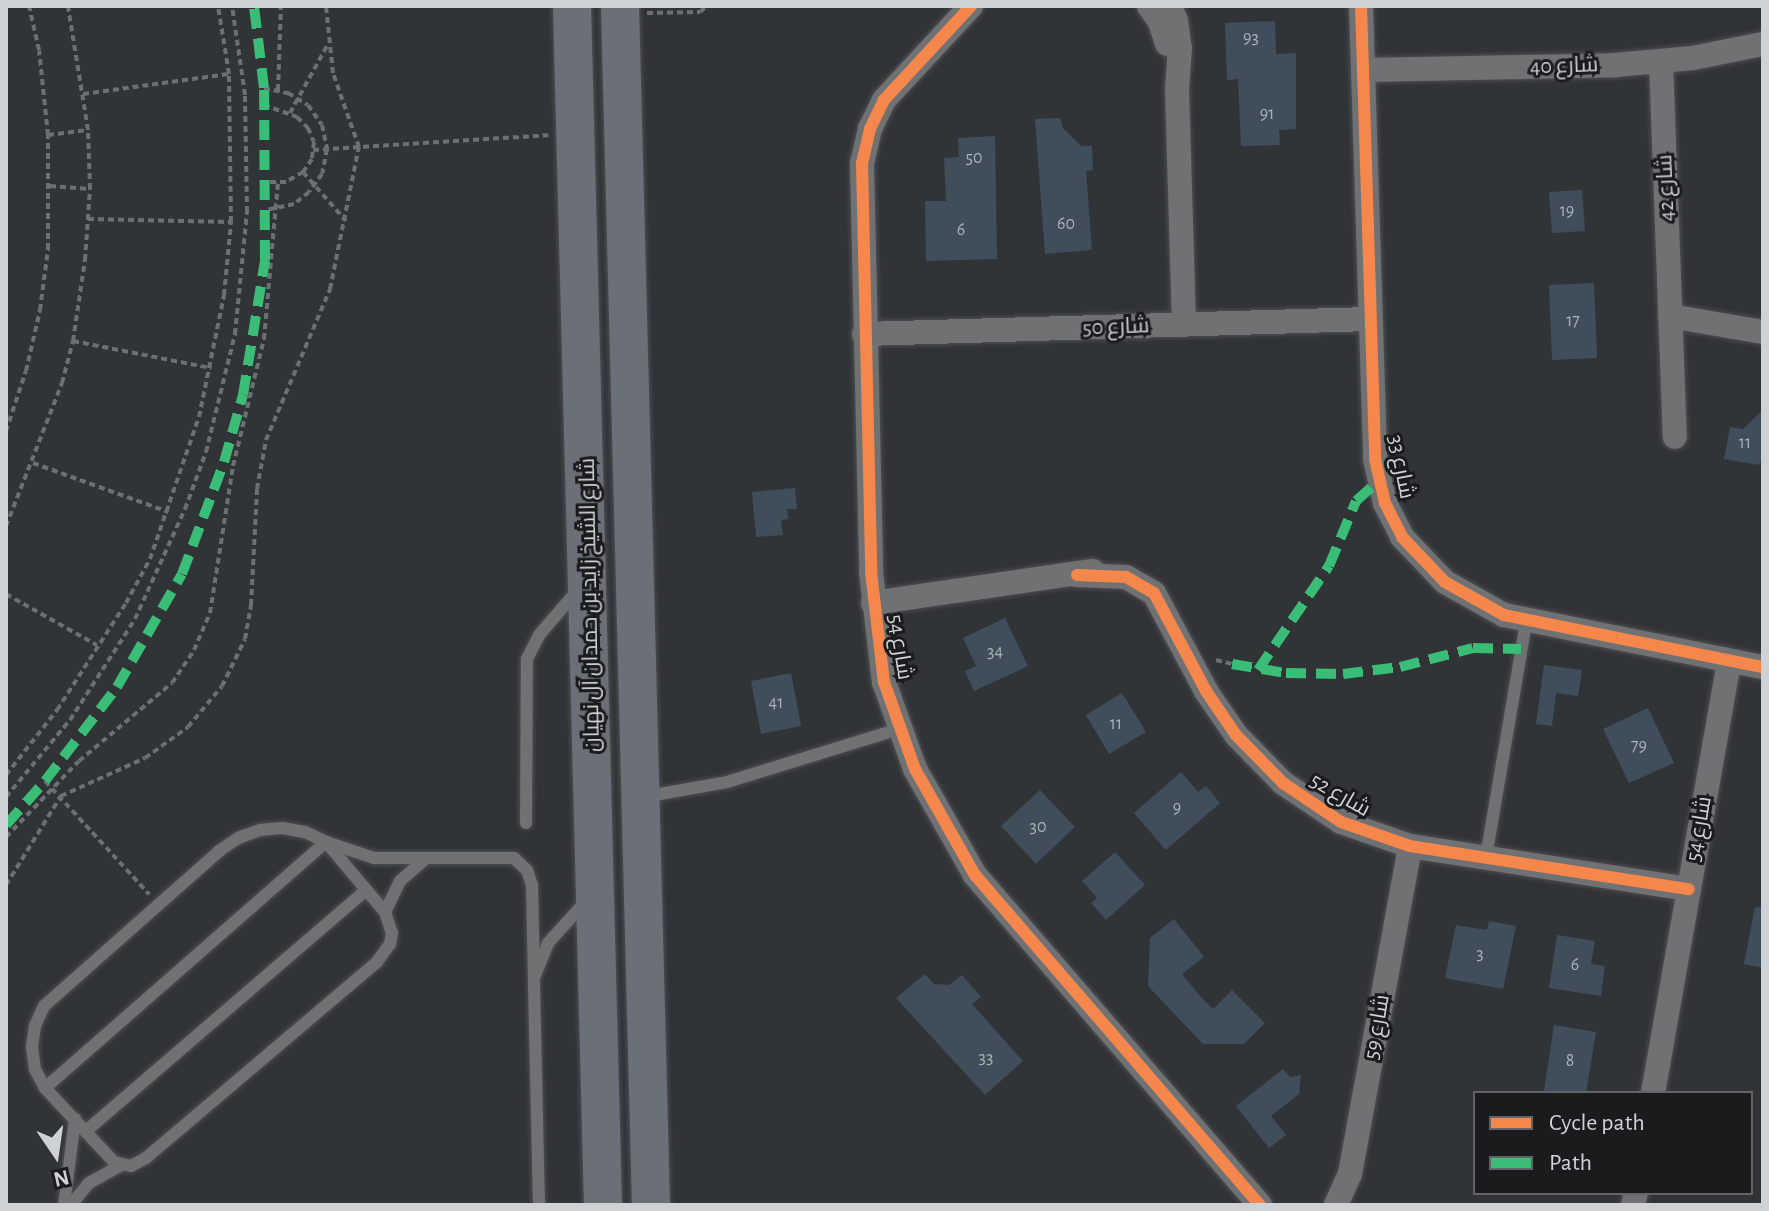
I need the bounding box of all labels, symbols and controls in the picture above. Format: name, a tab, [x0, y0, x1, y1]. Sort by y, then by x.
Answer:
house number: 93	[1243, 27, 1259, 49]
street label: شارع 40	[1529, 52, 1599, 80]
house number: 91	[1260, 103, 1274, 125]
house number: 50	[965, 147, 983, 169]
street label: شارع 42	[1652, 154, 1680, 222]
house number: 19	[1560, 200, 1574, 222]
house number: 60	[1057, 213, 1075, 235]
house number: 6	[957, 219, 965, 241]
house number: 17	[1566, 310, 1580, 332]
street label: شارع 50	[1082, 313, 1150, 341]
house number: 11	[1739, 432, 1751, 454]
street label: شارع 33	[1382, 433, 1420, 501]
street label: شارع الشيخ زايد بن حمدان آل نهيان	[574, 458, 606, 752]
street label: شارع 54	[882, 612, 918, 682]
house number: 34	[987, 641, 1003, 663]
house number: 41	[769, 692, 783, 714]
house number: 11	[1110, 713, 1122, 735]
house number: 79	[1631, 735, 1647, 757]
street label: شارع 52	[1305, 767, 1375, 823]
street label: شارع 54	[1680, 794, 1718, 864]
house number: 9	[1173, 797, 1181, 819]
house number: 30	[1030, 816, 1046, 838]
house number: 3	[1476, 943, 1484, 965]
house number: 6	[1571, 954, 1579, 976]
street label: شارع 59	[1358, 992, 1396, 1062]
house number: 33	[979, 1047, 993, 1069]
house number: 8	[1566, 1050, 1574, 1072]
legend	[1473, 1091, 1753, 1195]
text: Cycle path	[1549, 1111, 1645, 1135]
north arrow	[16, 1115, 96, 1195]
text: Path	[1549, 1151, 1592, 1175]
text: N	[51, 1166, 71, 1191]

